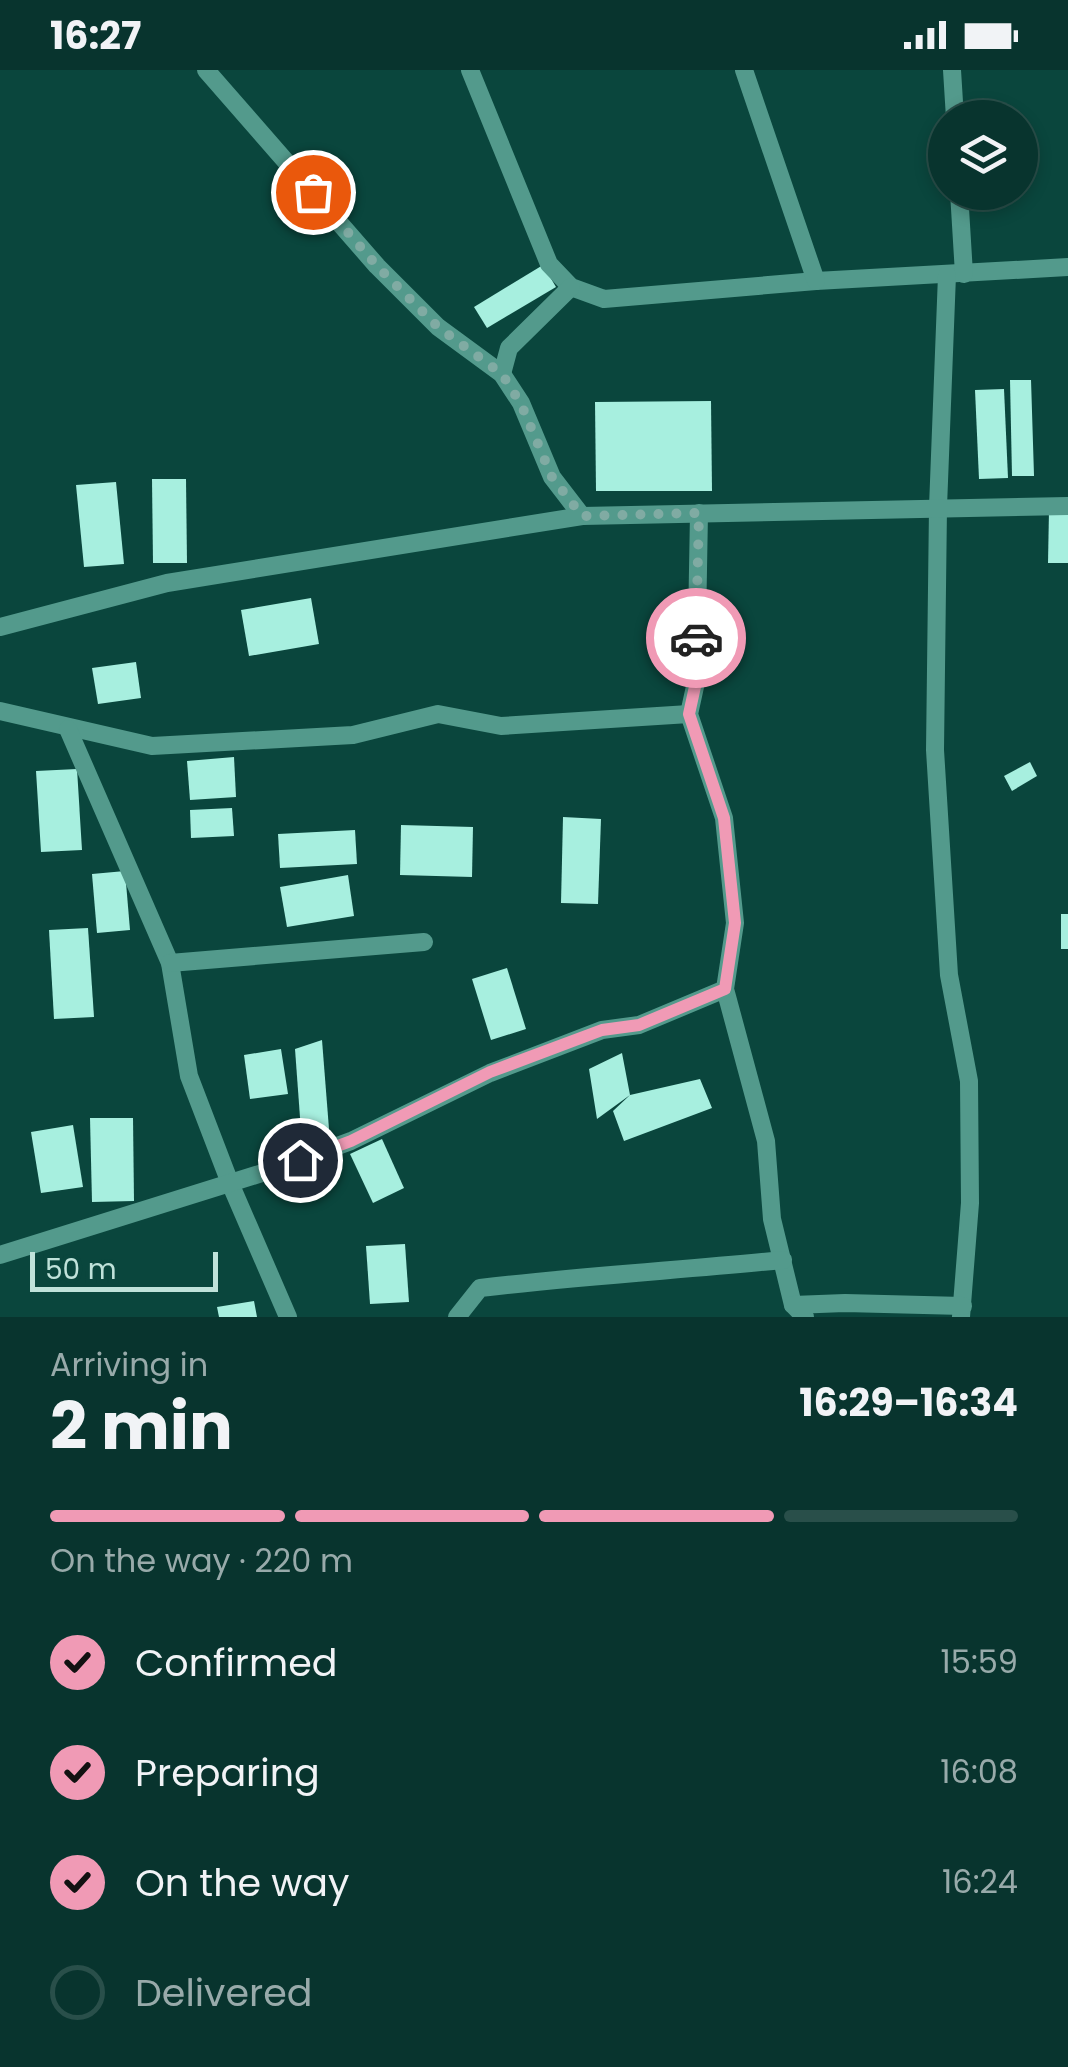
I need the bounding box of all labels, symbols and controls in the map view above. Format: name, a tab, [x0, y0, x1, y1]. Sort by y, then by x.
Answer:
text: 16:27	[50, 9, 141, 62]
map controls	[928, 100, 1038, 210]
button: layers	[928, 100, 1038, 210]
pin	[271, 150, 356, 235]
icon: bag	[286, 165, 341, 220]
courier	[646, 588, 746, 688]
icon: car	[669, 611, 724, 666]
pin	[258, 1118, 343, 1203]
icon: home	[273, 1133, 328, 1188]
scale bar	[30, 1247, 218, 1292]
text: 50 m	[45, 1250, 116, 1289]
text: Arriving in	[50, 1342, 208, 1387]
text: 16:29–16:34	[799, 1376, 1018, 1429]
text: 2 min	[50, 1381, 233, 1472]
text: On the way · 220 m	[50, 1538, 353, 1583]
icon: check	[50, 1635, 105, 1690]
text: Confirmed	[135, 1636, 337, 1689]
text: 15:59	[941, 1639, 1018, 1684]
icon: check	[50, 1745, 105, 1800]
text: Preparing	[135, 1746, 320, 1799]
text: 16:08	[940, 1749, 1018, 1794]
icon: check	[50, 1855, 105, 1910]
text: On the way	[135, 1856, 349, 1909]
text: 16:24	[942, 1859, 1018, 1904]
text: Delivered	[135, 1966, 312, 2019]

